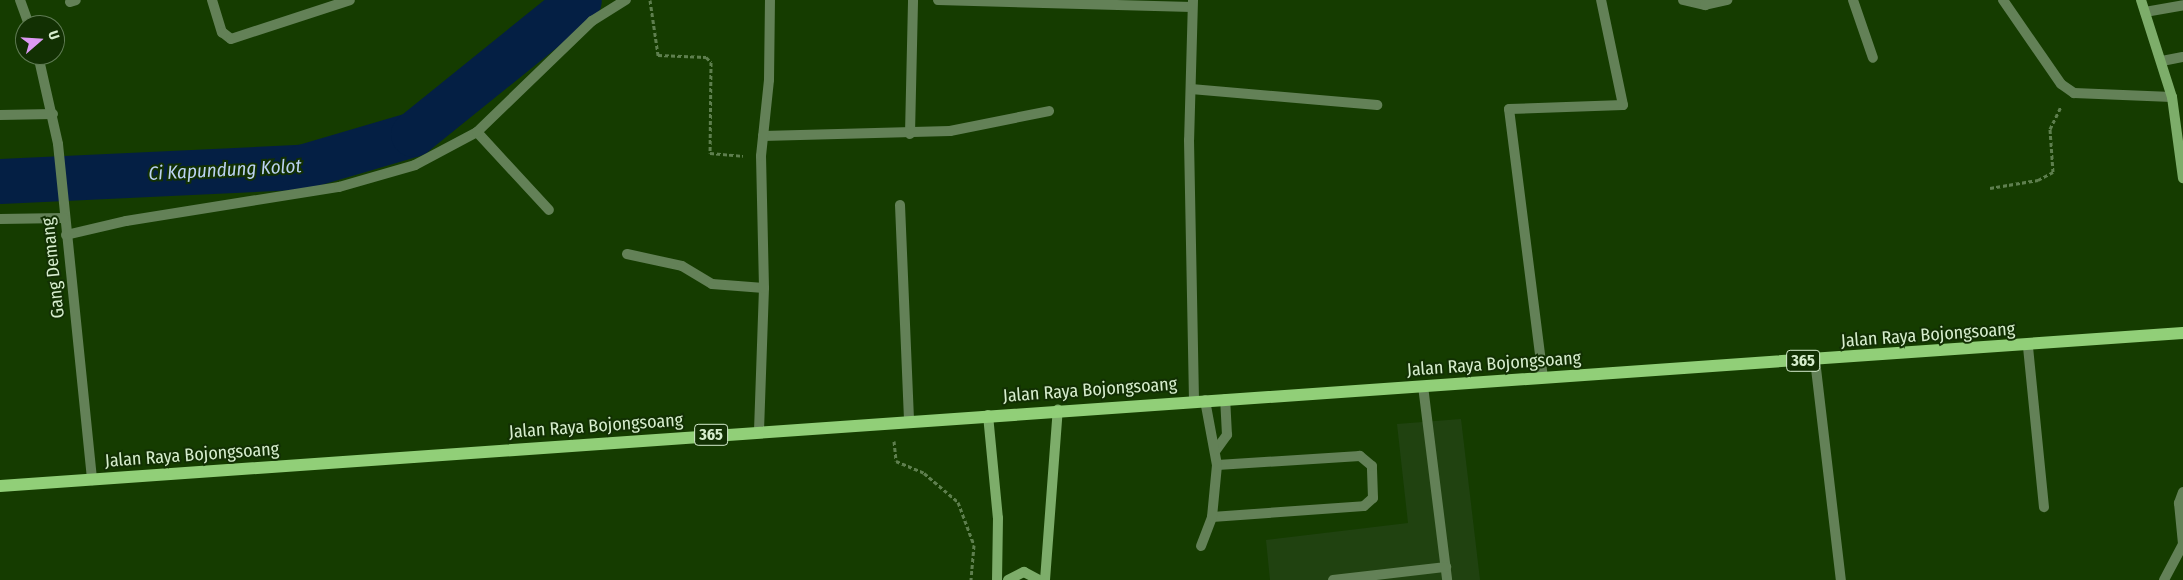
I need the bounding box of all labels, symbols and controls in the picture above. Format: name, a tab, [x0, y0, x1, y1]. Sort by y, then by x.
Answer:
north arrow	[15, 15, 65, 65]
text: U	[44, 29, 63, 42]
water label: Ci Kapundung Kolot	[148, 155, 302, 185]
street label: Gang Demang	[37, 217, 69, 319]
street label: Jalan Raya Bojongsoang	[1840, 318, 2016, 352]
street label: Jalan Raya Bojongsoang	[1406, 347, 1582, 381]
road number: 365	[1786, 348, 1820, 374]
street label: Jalan Raya Bojongsoang	[1002, 373, 1178, 407]
street label: Jalan Raya Bojongsoang	[508, 409, 684, 443]
road number: 365	[694, 422, 728, 448]
street label: Jalan Raya Bojongsoang	[104, 438, 280, 472]

